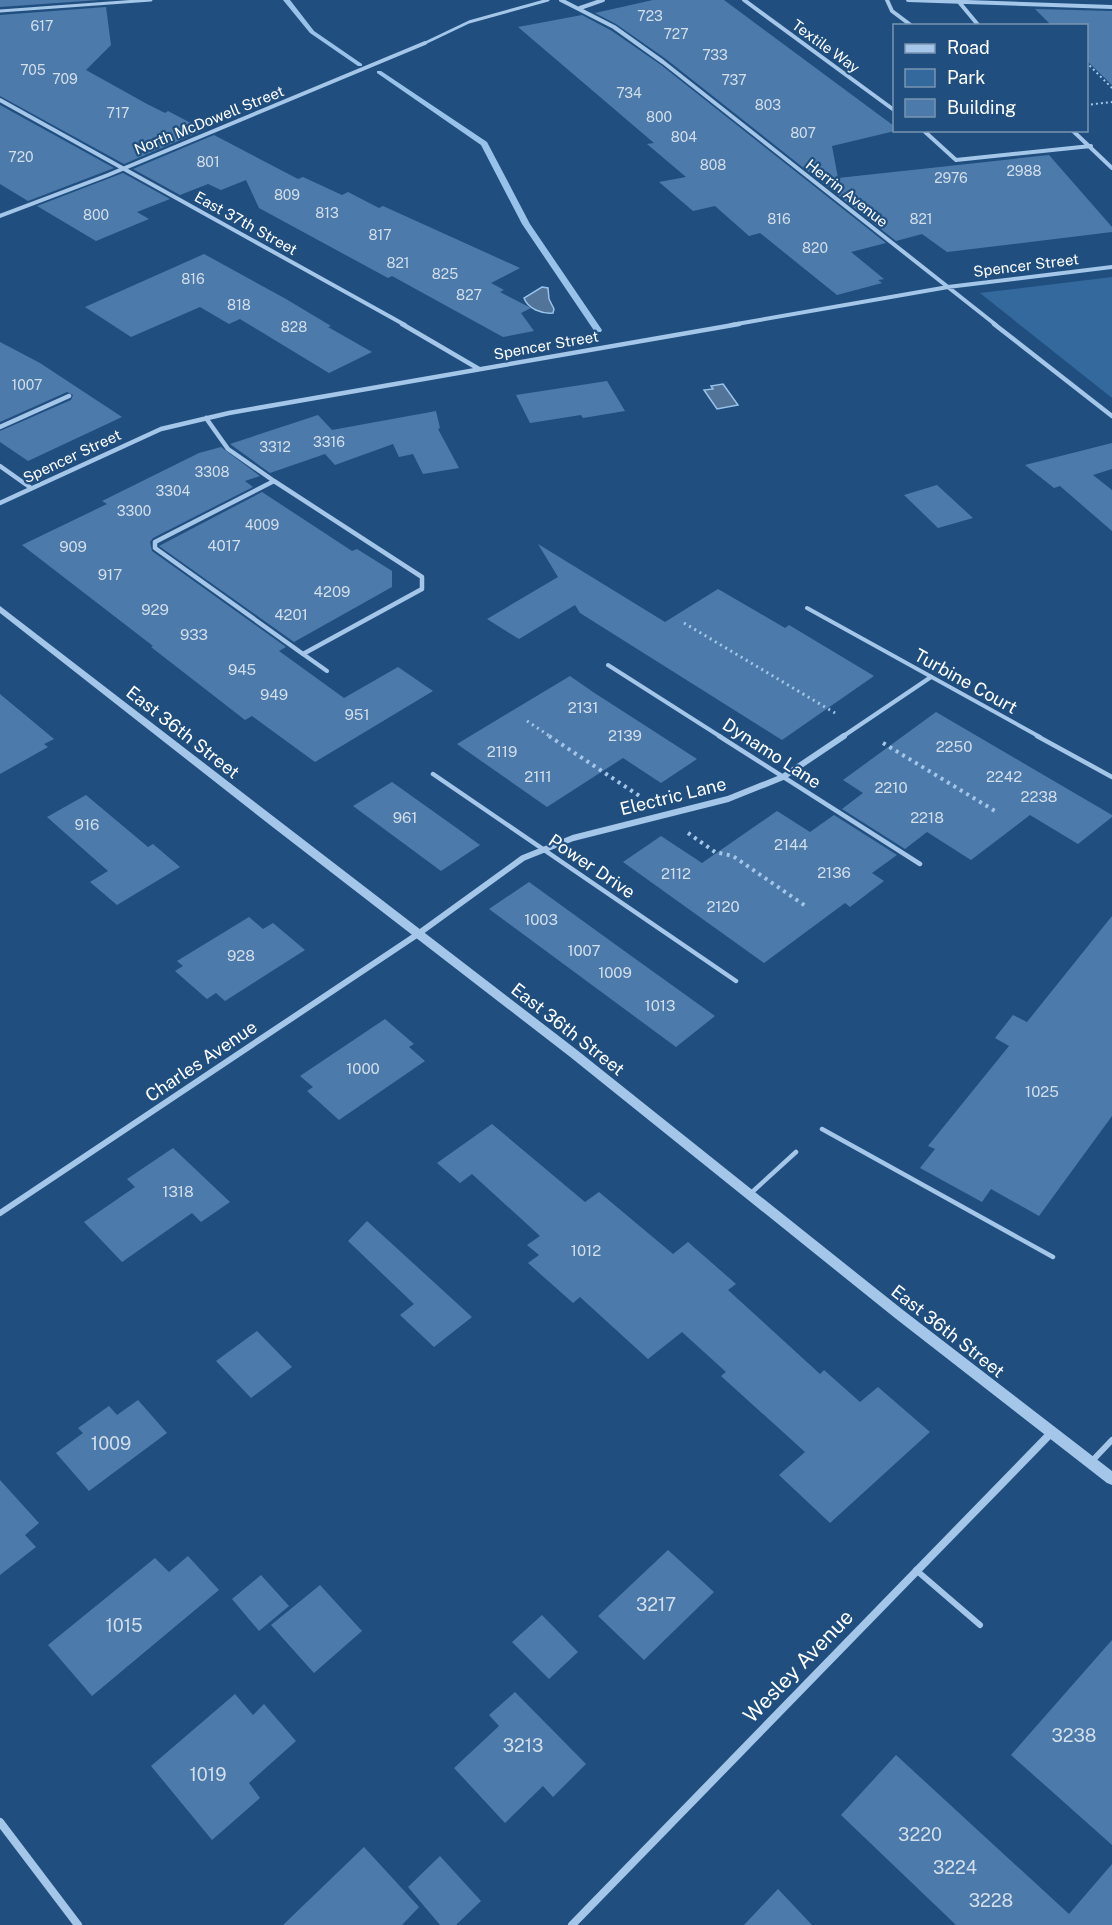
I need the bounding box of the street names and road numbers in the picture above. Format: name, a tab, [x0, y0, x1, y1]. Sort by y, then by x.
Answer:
street label: Textile Way	[789, 16, 863, 76]
street label: North McDowell Street	[132, 82, 286, 158]
street label: Herrin Avenue	[803, 156, 891, 230]
street label: East 37th Street	[192, 188, 300, 258]
street label: Spencer Street	[972, 250, 1080, 280]
street label: Spencer Street	[492, 327, 600, 363]
street label: Spencer Street	[20, 426, 124, 486]
street label: Turbine Court	[911, 644, 1021, 718]
street label: East 36th Street	[122, 681, 244, 783]
street label: Dynamo Lane	[719, 713, 825, 793]
street label: Electric Lane	[618, 773, 728, 819]
street label: Power Drive	[545, 829, 639, 903]
street label: East 36th Street	[507, 978, 629, 1080]
street label: Charles Avenue	[141, 1016, 261, 1106]
street label: East 36th Street	[887, 1280, 1009, 1382]
street label: Wesley Avenue	[738, 1604, 858, 1728]

